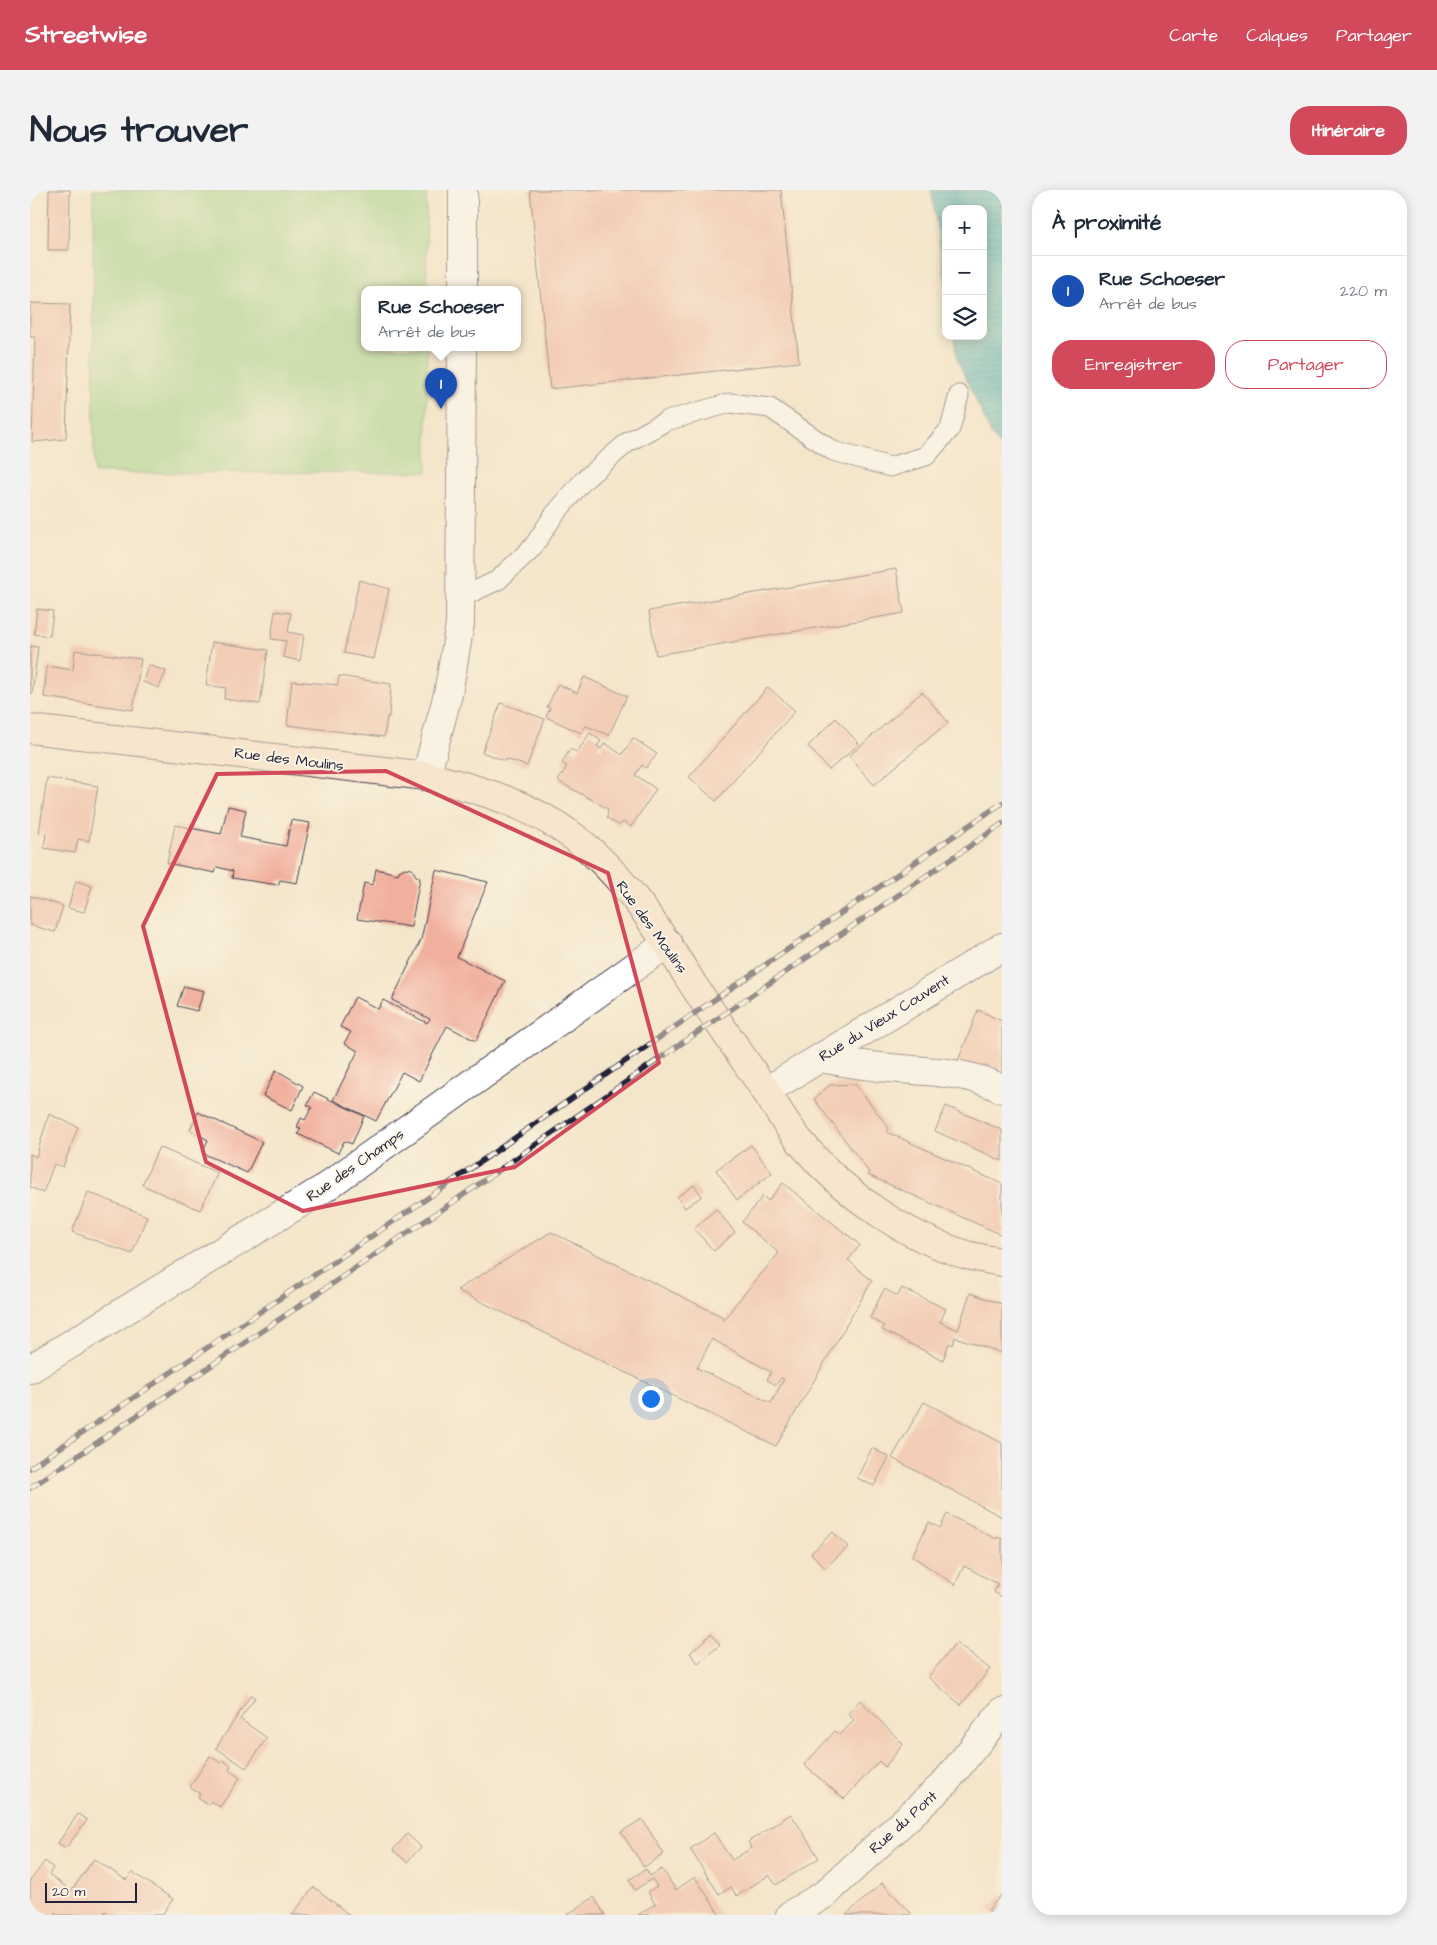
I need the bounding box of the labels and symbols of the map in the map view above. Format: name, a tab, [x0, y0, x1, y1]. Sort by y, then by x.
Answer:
pin: 1	[425, 368, 457, 409]
street label: Rue des Moulins	[233, 742, 345, 777]
street label: Rue des Moulins	[611, 877, 693, 978]
street label: Rue du Vieux Couvent	[815, 970, 954, 1067]
street label: Rue des Champs	[302, 1124, 409, 1207]
your location	[638, 1386, 664, 1412]
street label: Rue du Pont	[865, 1786, 942, 1859]
scale bar	[45, 1880, 138, 1903]

